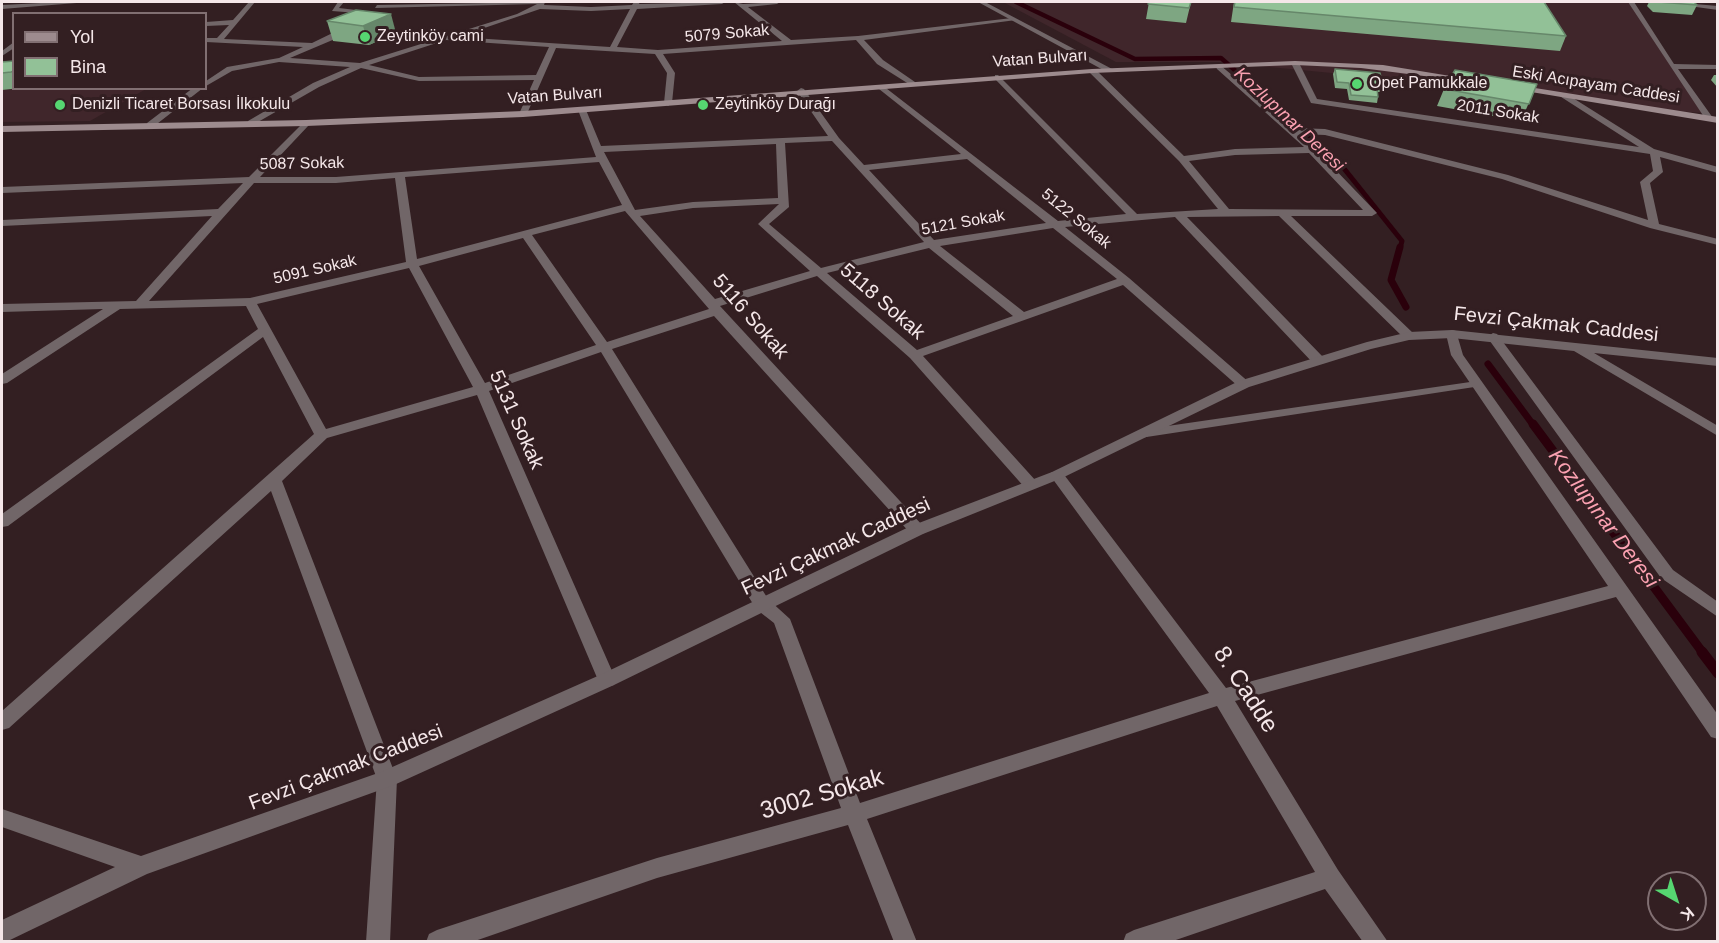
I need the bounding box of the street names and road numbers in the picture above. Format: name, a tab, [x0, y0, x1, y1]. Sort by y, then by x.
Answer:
street label: 5079 Sokak	[684, 21, 770, 47]
street label: Vatan Bulvarı	[992, 46, 1088, 72]
street label: Eski Acıpayam Caddesi	[1511, 62, 1681, 108]
street label: Vatan Bulvarı	[507, 83, 603, 109]
street label: 2011 Sokak	[1455, 96, 1541, 128]
street label: 5087 Sokak	[260, 154, 344, 174]
street label: 5122 Sokak	[1037, 185, 1115, 253]
street label: 5121 Sokak	[920, 206, 1006, 240]
street label: 5091 Sokak	[272, 251, 358, 289]
street label: 5118 Sokak	[835, 259, 929, 345]
street label: 5116 Sokak	[707, 270, 793, 364]
street label: Fevzi Çakmak Caddesi	[1452, 302, 1660, 348]
street label: 5131 Sokak	[484, 367, 548, 473]
street label: Fevzi Çakmak Caddesi	[738, 493, 934, 601]
street label: 8. Cadde	[1206, 641, 1284, 739]
street label: Fevzi Çakmak Caddesi	[246, 720, 446, 816]
street label: 3002 Sokak	[757, 764, 887, 826]

